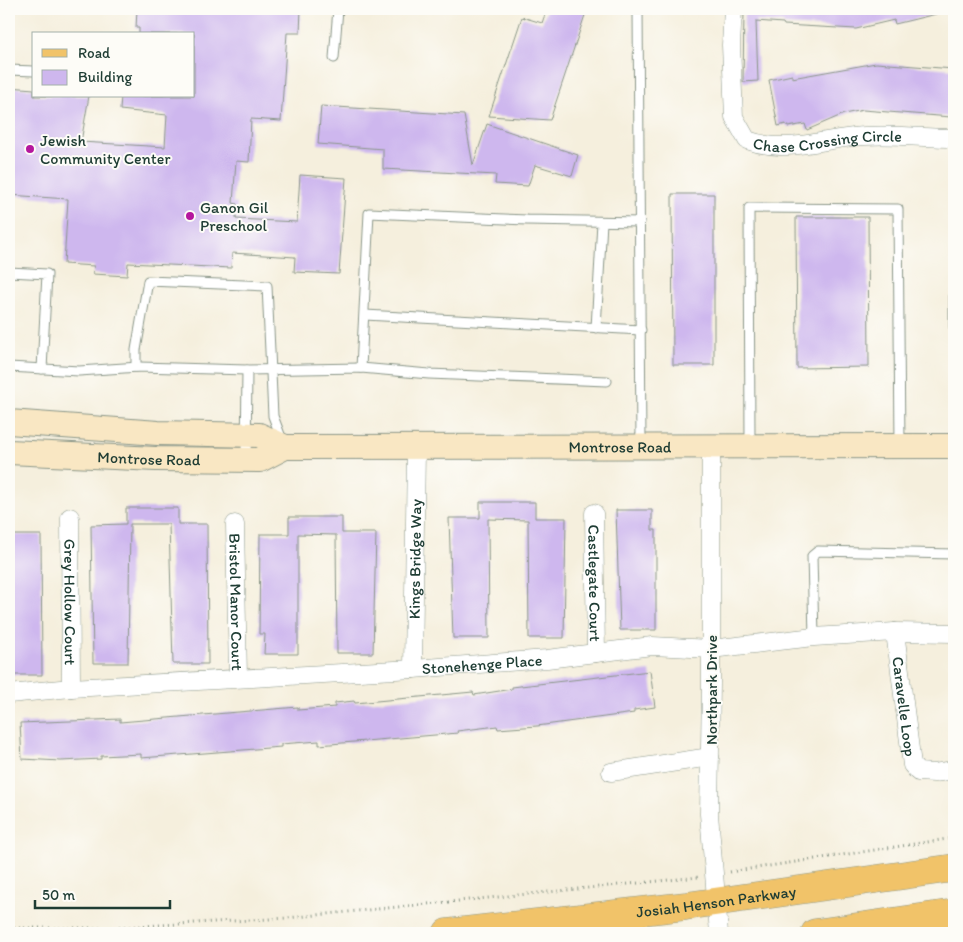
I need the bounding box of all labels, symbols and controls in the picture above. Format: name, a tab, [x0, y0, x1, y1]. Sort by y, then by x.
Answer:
legend	[32, 32, 195, 98]
text: Road	[78, 44, 111, 62]
text: Building	[78, 68, 132, 86]
street label: Chase Crossing Circle	[751, 126, 903, 156]
place label: Jewish Community Center	[40, 131, 170, 168]
marker: Jewish Community Center	[24, 143, 36, 155]
place label: Ganon Gil Preschool	[200, 198, 269, 235]
marker: Ganon Gil Preschool	[184, 210, 196, 222]
street label: Montrose Road	[568, 437, 672, 456]
street label: Montrose Road	[97, 447, 201, 469]
street label: Kings Bridge Way	[404, 498, 425, 619]
street label: Castlegate Court	[585, 524, 605, 642]
street label: Bristol Manor Court	[226, 533, 247, 671]
street label: Grey Hollow Court	[61, 539, 80, 665]
street label: Northpark Drive	[702, 635, 721, 745]
street label: Stonehenge Place	[421, 650, 543, 678]
street label: Caravelle Loop	[889, 655, 920, 758]
scale bar	[35, 877, 170, 909]
street label: Josiah Henson Parkway	[635, 881, 798, 921]
text: 50 m	[42, 886, 75, 904]

